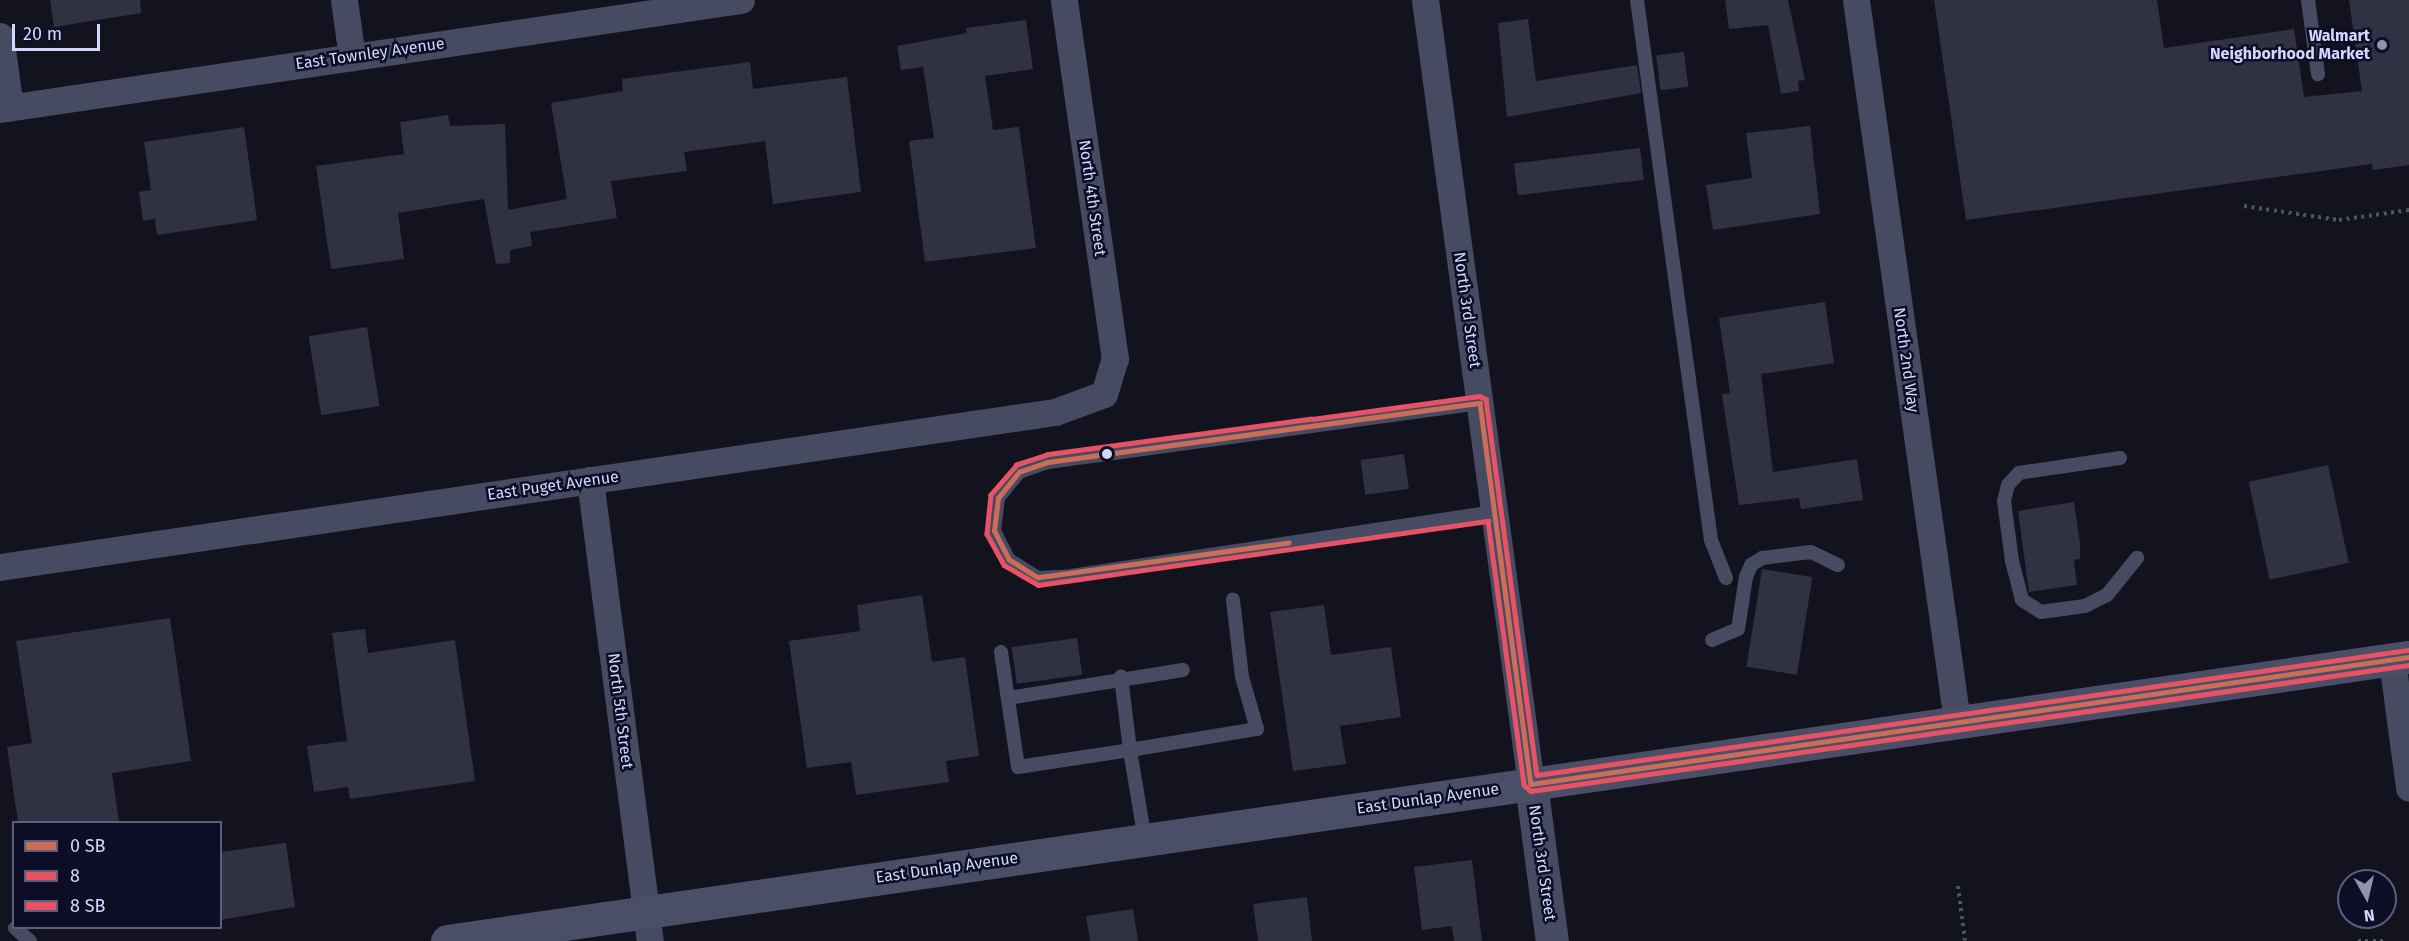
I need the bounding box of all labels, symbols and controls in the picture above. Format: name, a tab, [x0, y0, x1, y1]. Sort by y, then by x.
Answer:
scale bar	[15, 12, 104, 50]
text: 20 m	[23, 23, 62, 45]
place label: Walmart Neighborhood Market	[2210, 26, 2370, 64]
street label: East Townley Avenue	[294, 34, 446, 74]
marker: Walmart Neighborhood Market	[2375, 38, 2389, 52]
street label: North 4th Street	[1074, 139, 1110, 257]
street label: North 3rd Street	[1449, 251, 1485, 369]
street label: North 2nd Way	[1889, 306, 1923, 414]
unlabelled marker	[1101, 448, 1113, 460]
street label: East Puget Avenue	[486, 467, 620, 505]
street label: North 5th Street	[603, 652, 637, 770]
street label: East Dunlap Avenue	[1356, 780, 1500, 818]
street label: North 3rd Street	[1524, 804, 1560, 922]
legend	[12, 821, 222, 929]
text: 0 SB	[70, 835, 106, 857]
street label: East Dunlap Avenue	[875, 849, 1019, 887]
text: 8	[70, 865, 80, 887]
north arrow	[2337, 869, 2397, 929]
text: 8 SB	[70, 895, 105, 917]
text: N	[2363, 905, 2376, 925]

